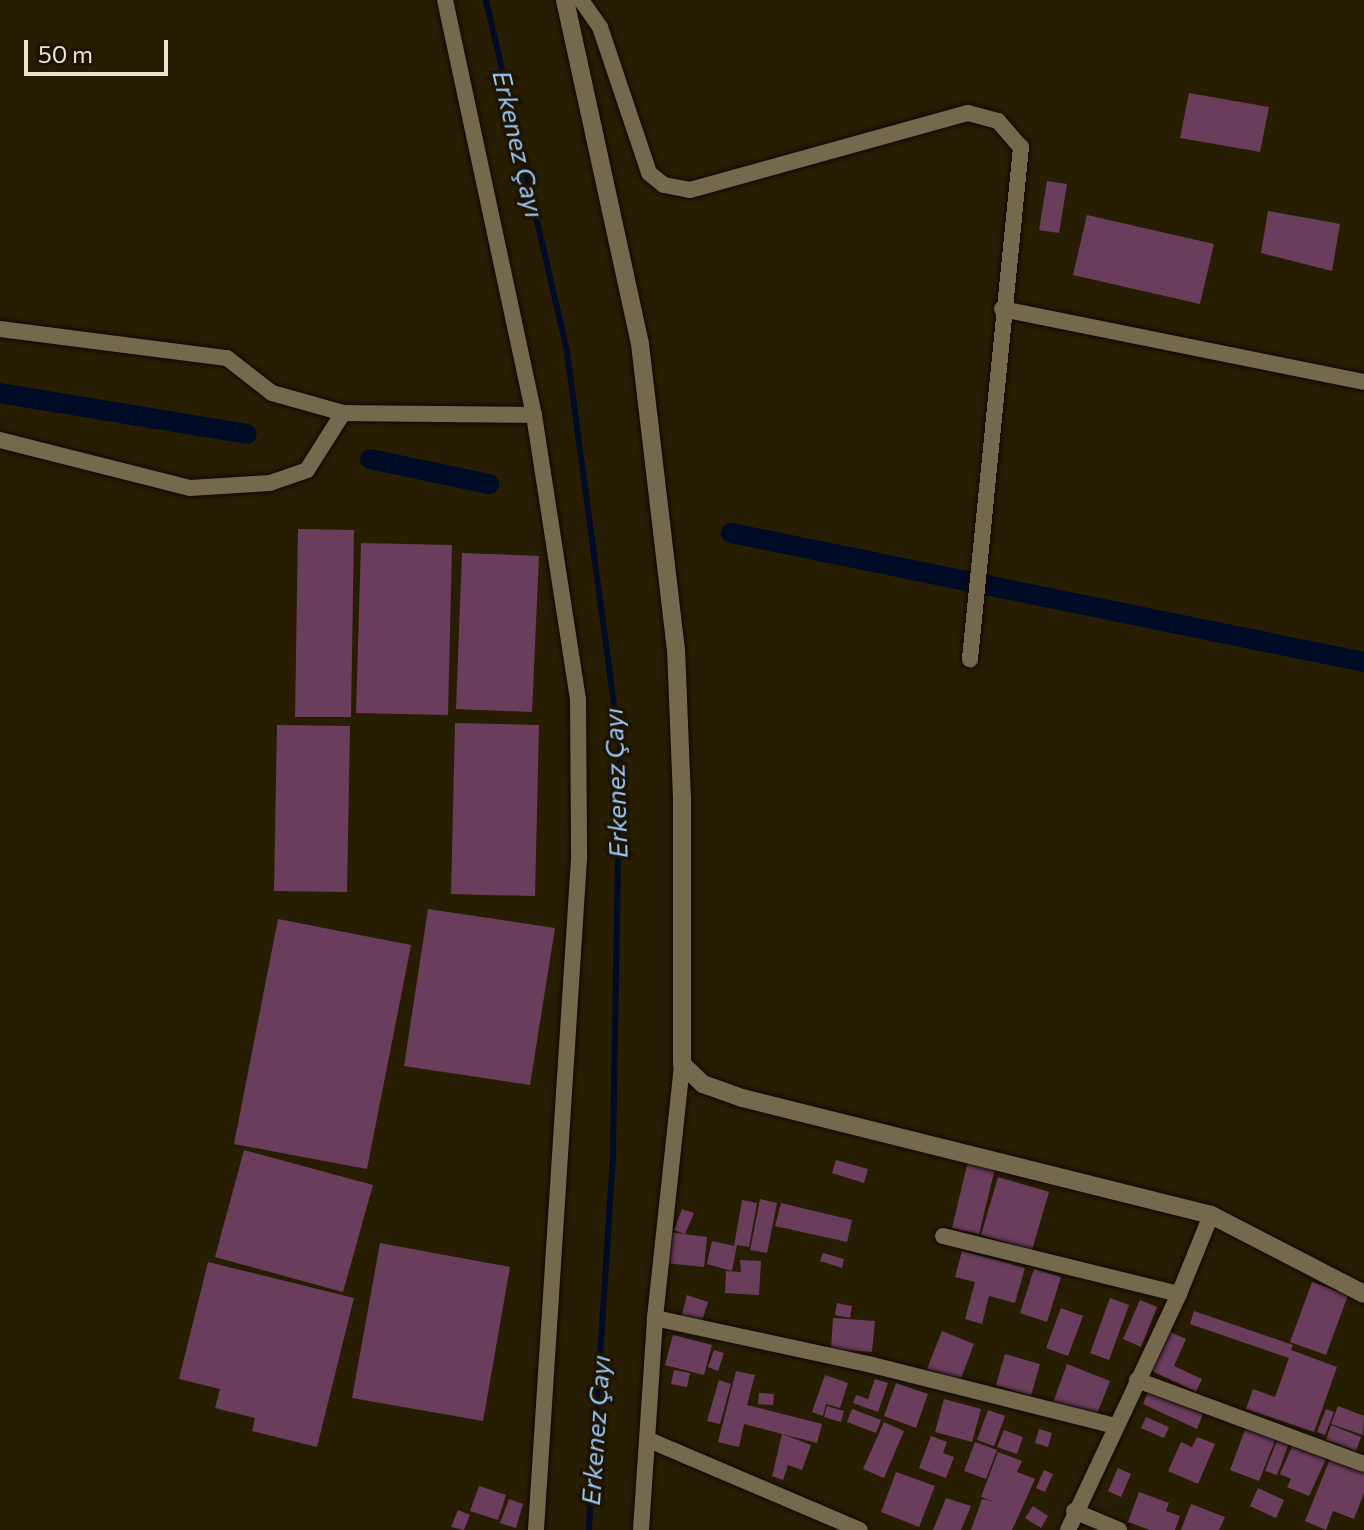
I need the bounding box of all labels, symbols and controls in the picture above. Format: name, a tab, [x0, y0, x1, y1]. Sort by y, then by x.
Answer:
scale bar	[28, 24, 172, 74]
text: 50 m	[38, 39, 93, 68]
water label: Erkenez Çayı	[487, 67, 551, 221]
water label: Erkenez Çayı	[597, 707, 633, 859]
water label: Erkenez Çayı	[574, 1354, 616, 1506]

